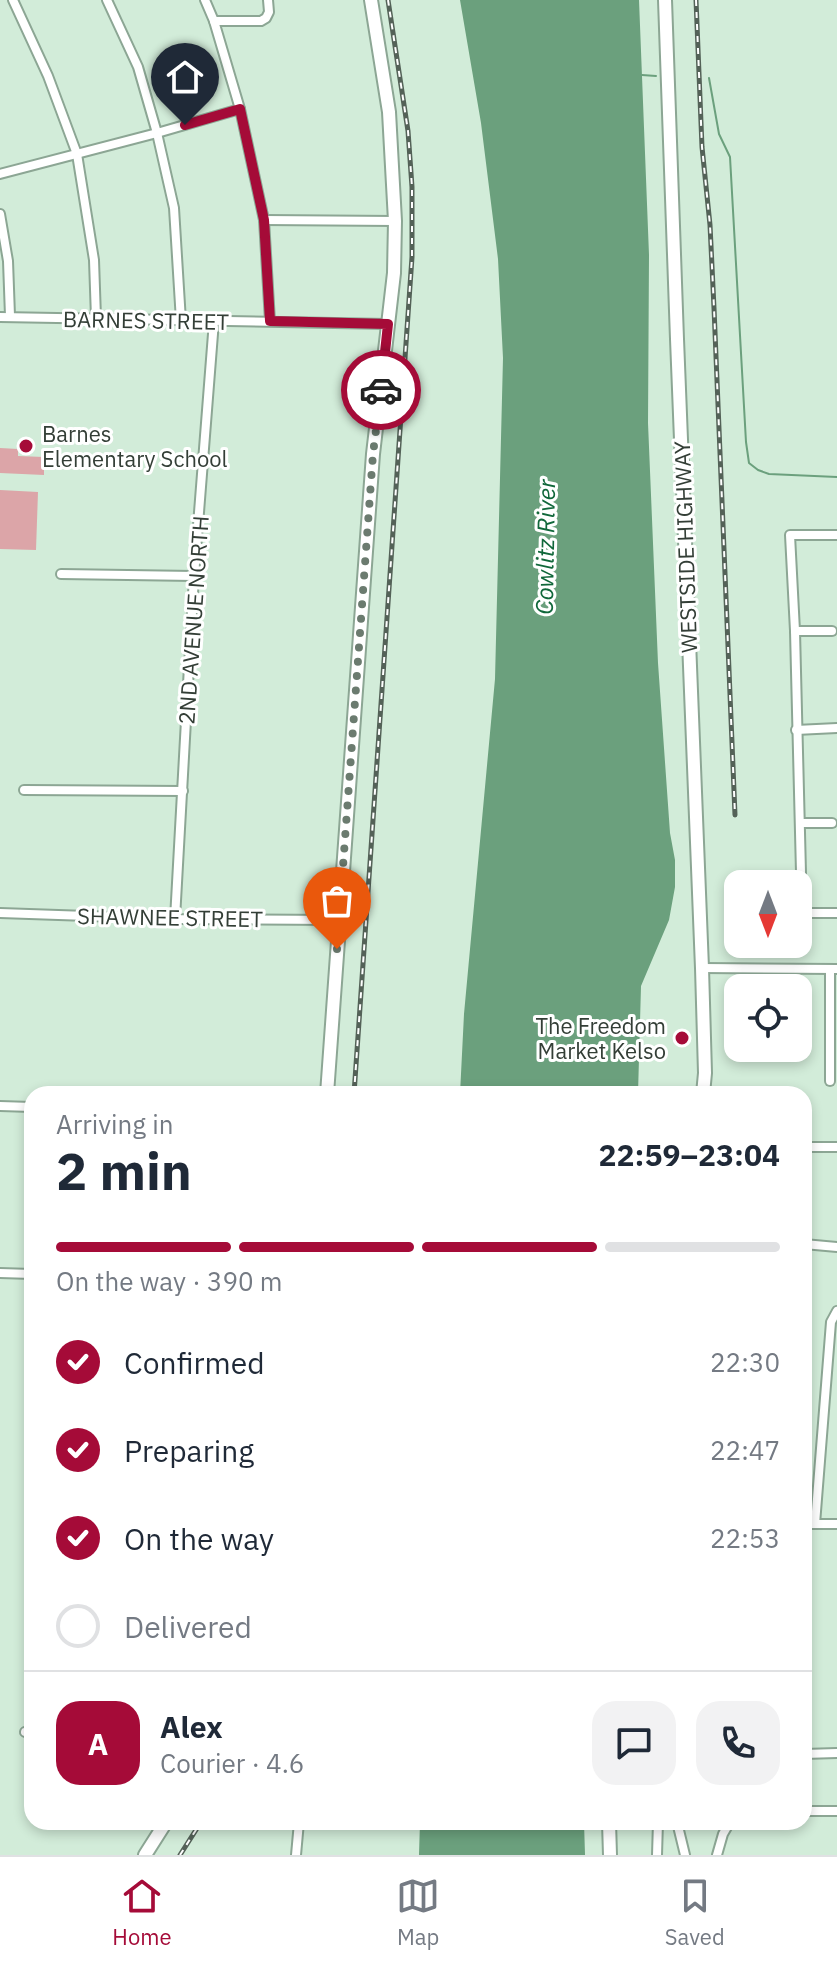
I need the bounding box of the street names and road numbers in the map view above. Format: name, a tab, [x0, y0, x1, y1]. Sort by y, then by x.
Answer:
street label: BARNES STREET	[63, 304, 230, 336]
street label: WESTSIDE HIGHWAY	[667, 440, 703, 654]
street label: 2ND AVENUE NORTH	[171, 515, 215, 725]
street label: SHAWNEE STREET	[77, 901, 264, 933]

